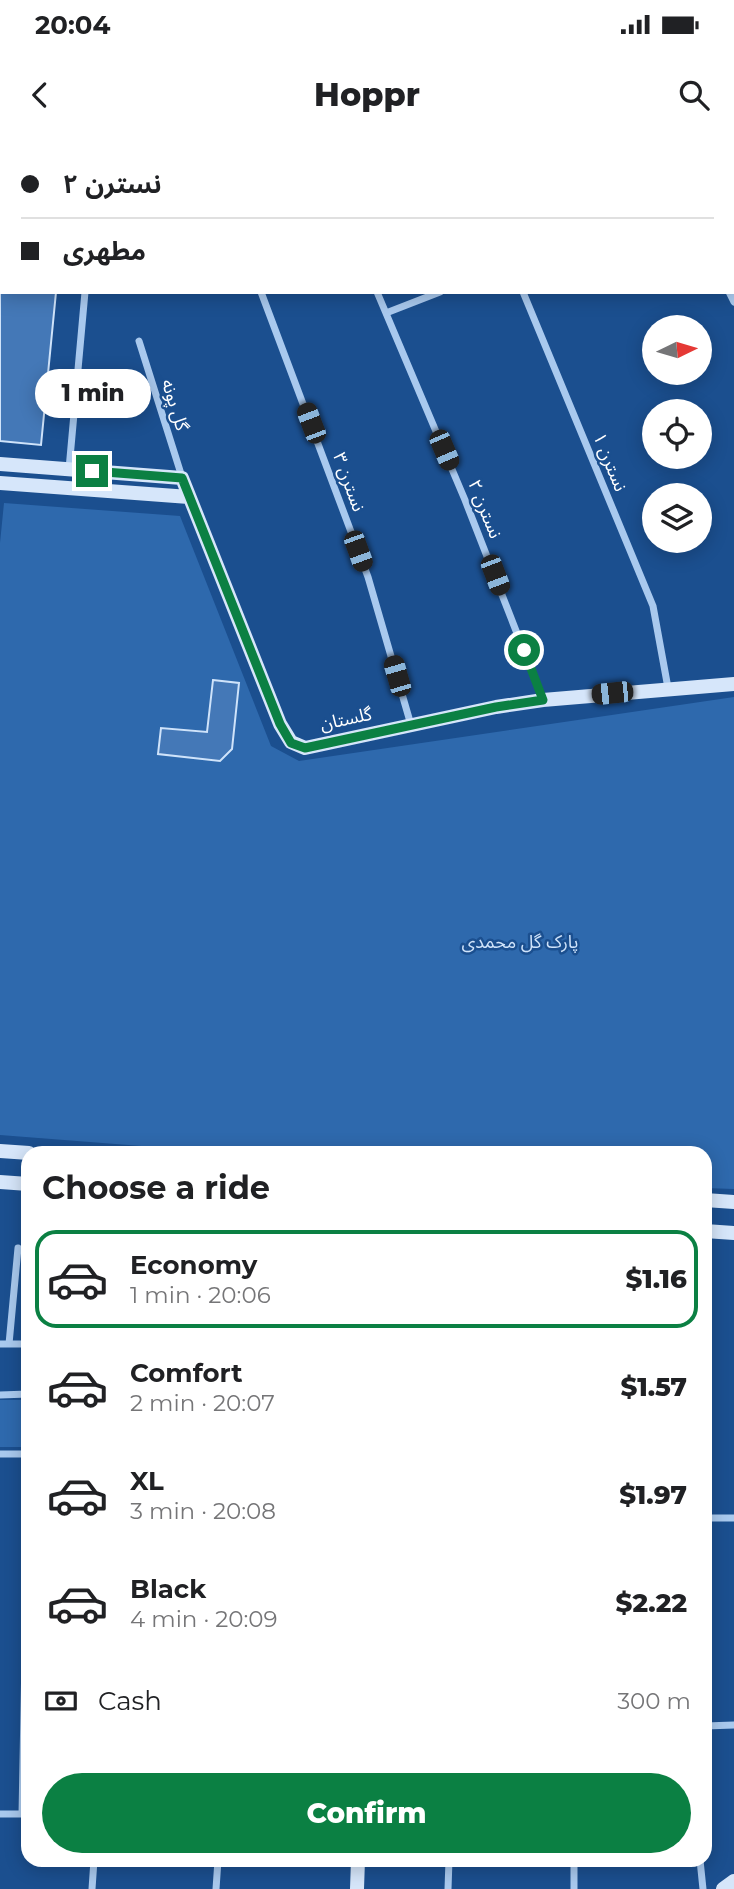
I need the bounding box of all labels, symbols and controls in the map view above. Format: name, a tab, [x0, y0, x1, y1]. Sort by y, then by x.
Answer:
text: 20:04	[35, 9, 110, 41]
text: Hoppr	[314, 75, 420, 114]
icon: back	[21, 76, 59, 114]
icon: search	[675, 76, 713, 114]
text: نسترن ۲	[63, 168, 162, 200]
text: مطهری	[63, 235, 146, 267]
north arrow	[642, 315, 712, 385]
map controls	[642, 315, 712, 553]
callout: 1 min	[34, 370, 150, 418]
street label: گل پونه	[157, 377, 193, 434]
text: 1 min	[61, 379, 125, 407]
button: locate	[642, 399, 712, 469]
car	[294, 400, 329, 446]
car	[427, 427, 462, 473]
street label: نسترن ۱	[588, 429, 632, 495]
street label: نسترن ۳	[328, 449, 370, 515]
route end	[76, 455, 108, 487]
street label: نسترن ۲	[463, 476, 507, 542]
button: layers	[642, 483, 712, 553]
car	[341, 528, 376, 574]
car	[478, 552, 513, 598]
route start	[508, 634, 540, 666]
car	[382, 653, 413, 699]
car	[591, 680, 634, 706]
street label: گلستان	[318, 703, 374, 735]
park label: پارک گل محمدی	[462, 931, 578, 953]
text: Choose a ride	[42, 1168, 270, 1207]
icon: car	[46, 1248, 109, 1311]
text: Economy	[130, 1249, 257, 1281]
text: $1.16	[626, 1263, 687, 1295]
text: 1 min · 20:06	[130, 1281, 271, 1309]
icon: car	[46, 1356, 109, 1419]
text: Comfort	[130, 1357, 242, 1389]
text: $1.57	[621, 1371, 687, 1403]
text: 2 min · 20:07	[130, 1389, 275, 1417]
icon: car	[46, 1464, 109, 1527]
text: XL	[130, 1465, 164, 1497]
text: $1.97	[619, 1479, 687, 1511]
text: 3 min · 20:08	[130, 1497, 276, 1525]
icon: car	[46, 1572, 109, 1635]
text: Black	[130, 1573, 206, 1605]
text: $2.22	[616, 1587, 687, 1619]
text: 4 min · 20:09	[130, 1605, 278, 1633]
icon: cash	[42, 1682, 80, 1720]
text: Cash	[98, 1685, 162, 1717]
text: 300 m	[617, 1687, 691, 1715]
button: Confirm	[42, 1773, 691, 1853]

